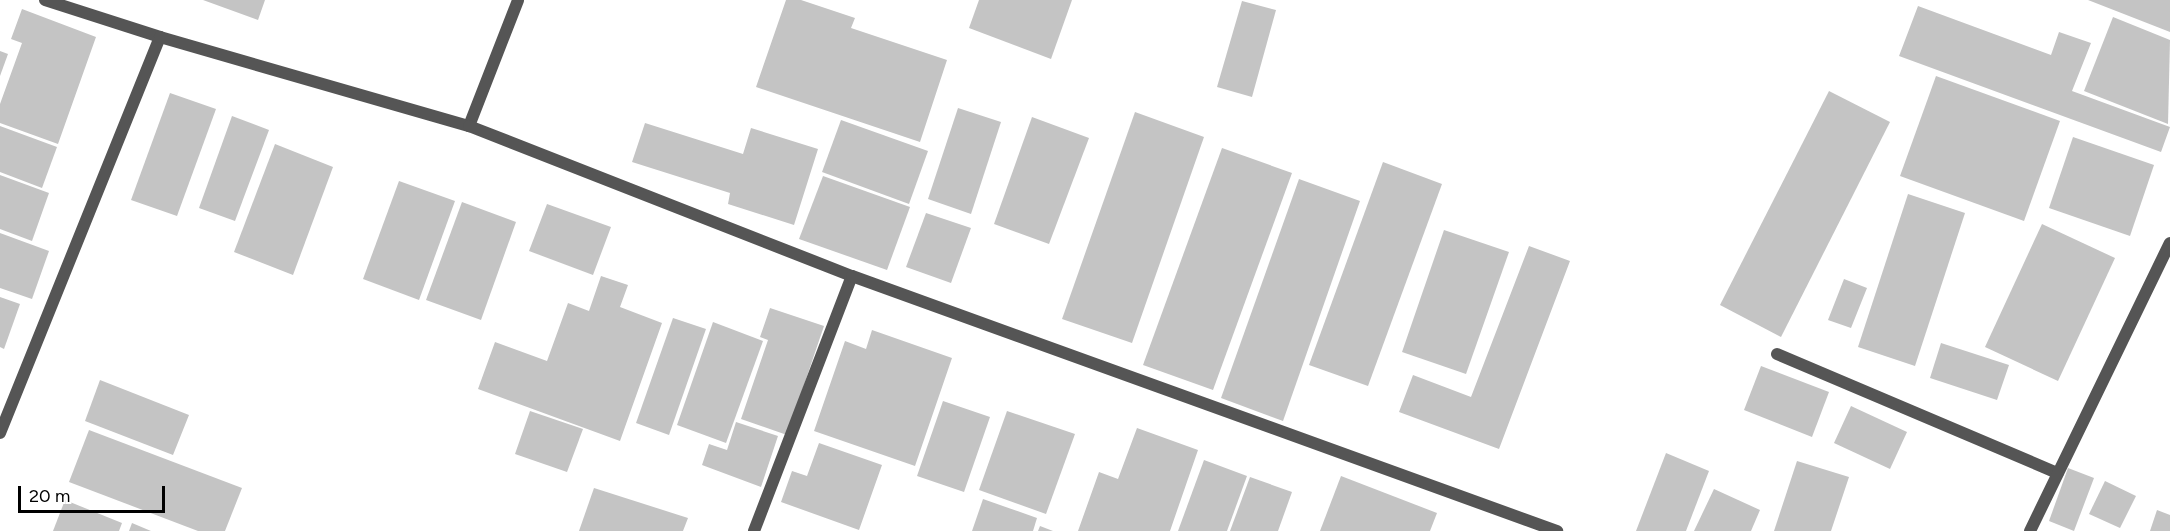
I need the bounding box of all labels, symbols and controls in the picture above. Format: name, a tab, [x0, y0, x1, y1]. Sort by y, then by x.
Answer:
scale bar	[21, 474, 168, 512]
text: 20 m	[29, 485, 70, 507]

